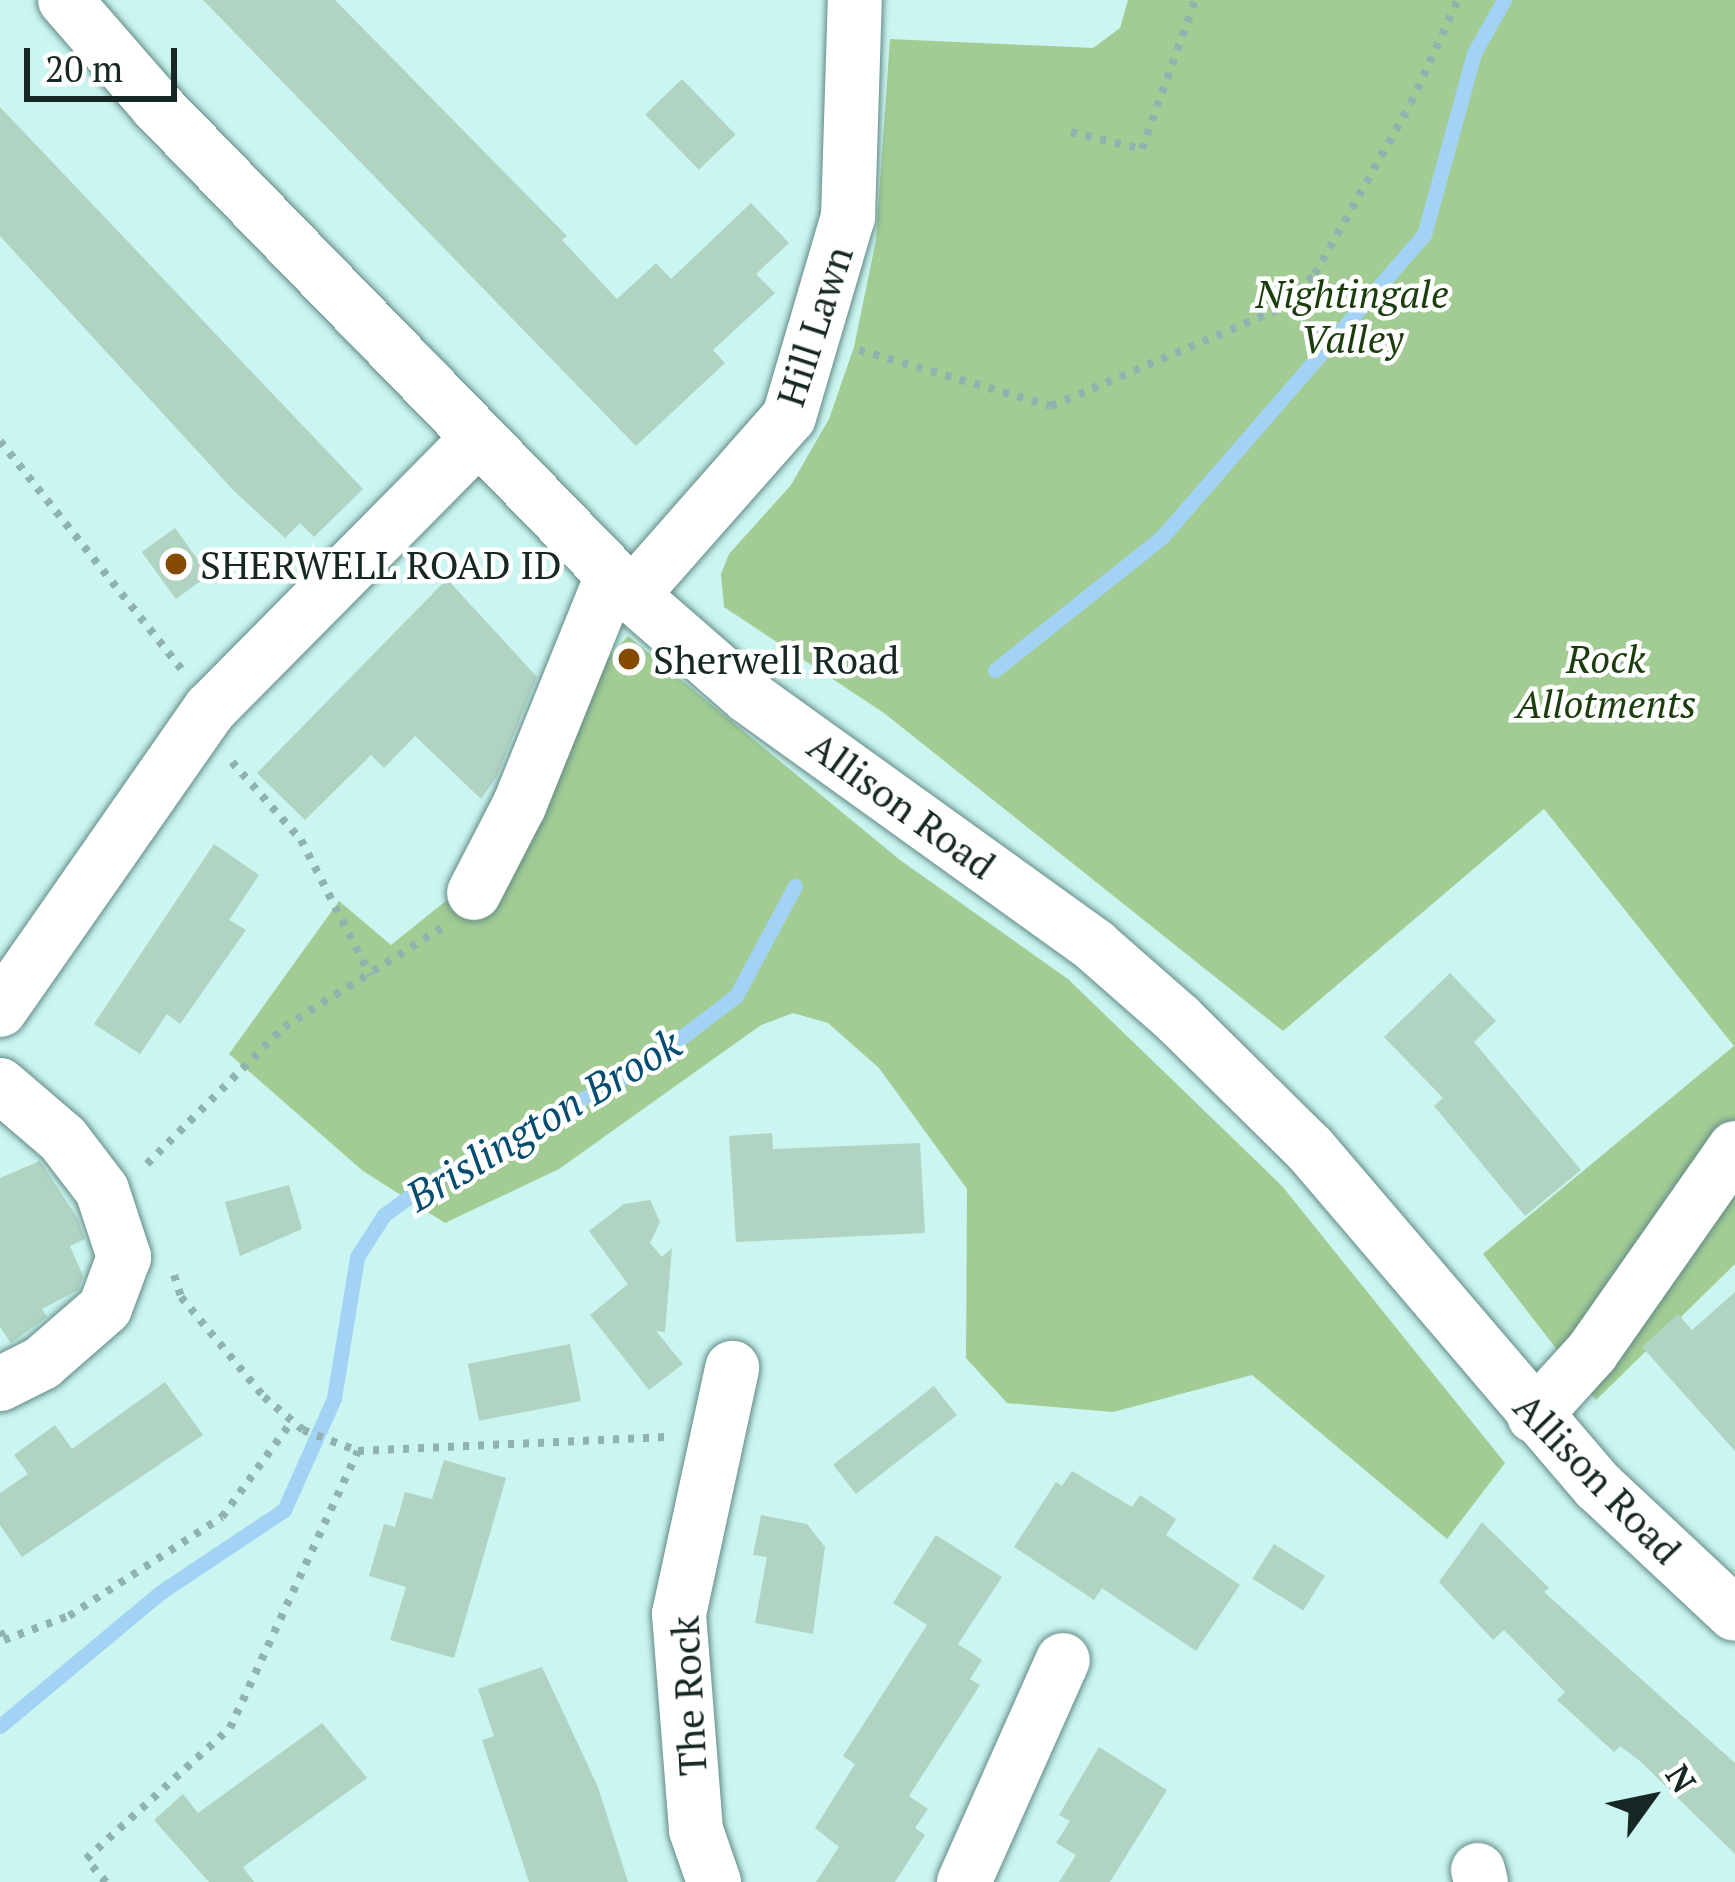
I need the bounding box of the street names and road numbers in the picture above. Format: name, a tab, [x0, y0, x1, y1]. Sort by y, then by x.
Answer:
street label: Hill Lawn	[766, 240, 862, 412]
street label: Allison Road	[799, 721, 1005, 889]
street label: Allison Road	[1505, 1383, 1691, 1573]
street label: The Rock	[660, 1615, 716, 1777]

